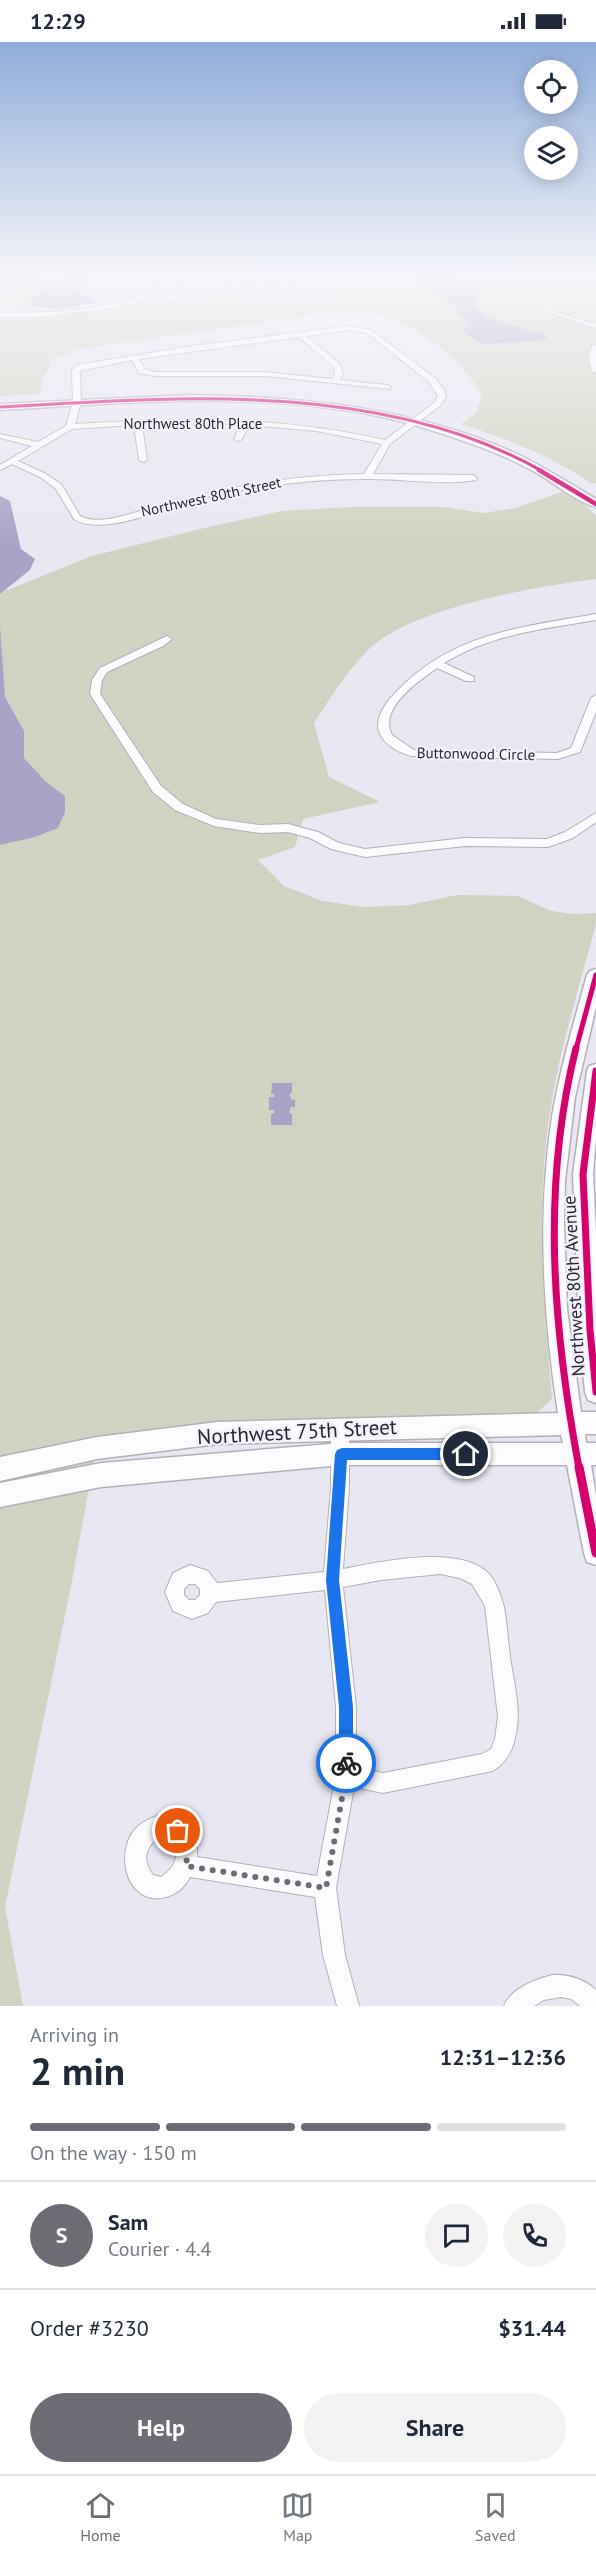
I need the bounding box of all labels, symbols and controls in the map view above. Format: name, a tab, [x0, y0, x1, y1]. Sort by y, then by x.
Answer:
text: 12:29	[30, 7, 86, 35]
map controls	[524, 60, 578, 180]
button: locate	[524, 60, 578, 114]
button: layers	[524, 126, 578, 180]
street label: Northwest 80th Place	[124, 414, 262, 433]
street label: Northwest 80th Street	[139, 472, 283, 521]
street label: Buttonwood Circle	[417, 743, 535, 764]
street label: Northwest 80th Avenue	[557, 1195, 590, 1377]
street label: Northwest 75th Street	[196, 1413, 398, 1450]
pin	[440, 1428, 491, 1479]
icon: home	[449, 1437, 482, 1470]
courier	[316, 1733, 376, 1793]
icon: bike	[330, 1747, 363, 1780]
pin	[152, 1805, 203, 1856]
icon: bag	[161, 1814, 194, 1847]
text: Arriving in	[30, 2022, 119, 2048]
text: 12:31–12:36	[440, 2043, 566, 2071]
text: 2 min	[30, 2045, 125, 2096]
text: On the way · 150 m	[30, 2140, 197, 2166]
button: chat	[425, 2204, 488, 2267]
button: phone	[503, 2204, 566, 2267]
text: Sam	[108, 2208, 148, 2236]
text: S	[56, 2221, 67, 2249]
text: Courier · 4.4	[108, 2236, 211, 2262]
text: Order #3230	[30, 2314, 149, 2342]
text: $31.44	[498, 2314, 566, 2342]
button: Help	[30, 2393, 292, 2462]
button: Share	[304, 2393, 566, 2462]
tab: Home	[80, 2489, 121, 2545]
tab: Map	[281, 2489, 314, 2545]
tab: Saved	[475, 2489, 516, 2545]

